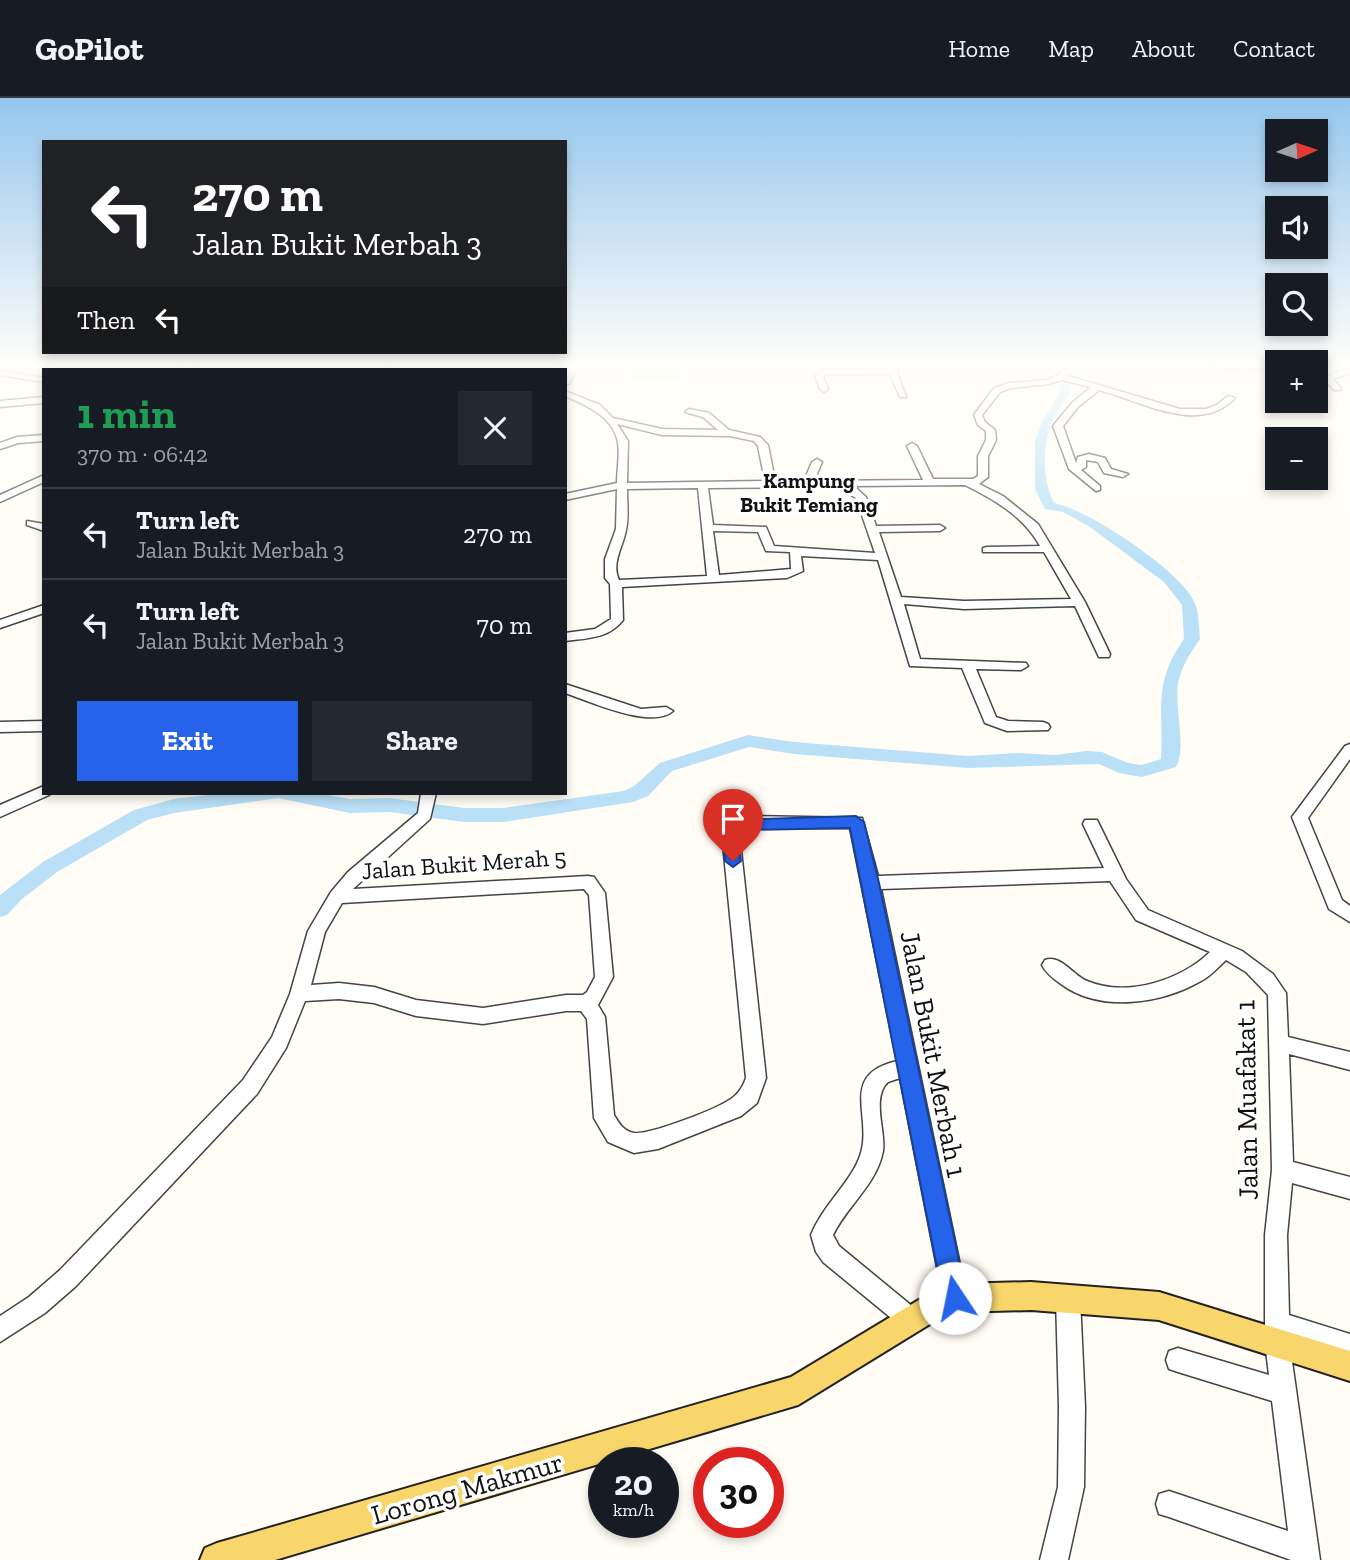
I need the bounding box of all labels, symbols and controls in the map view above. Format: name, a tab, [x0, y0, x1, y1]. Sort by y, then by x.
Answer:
text: GoPilot	[35, 29, 143, 68]
text: Home	[948, 34, 1010, 63]
text: Map	[1048, 34, 1094, 63]
text: About	[1132, 34, 1195, 63]
text: Contact	[1233, 34, 1315, 63]
north arrow	[1265, 119, 1328, 182]
map controls	[1265, 119, 1328, 490]
text: 270 m	[192, 165, 323, 224]
icon: left	[77, 168, 168, 259]
button: sound	[1265, 196, 1328, 259]
text: Jalan Bukit Merbah 3	[192, 225, 482, 263]
button: search	[1265, 273, 1328, 336]
icon: left	[149, 301, 187, 339]
text: Then	[77, 304, 135, 336]
button: +	[1265, 350, 1328, 413]
text: 1 min	[77, 388, 176, 439]
button: close	[458, 391, 532, 465]
button: −	[1265, 427, 1328, 490]
text: 370 m · 06:42	[77, 440, 208, 468]
district label: Kampung Bukit Temiang	[740, 468, 878, 517]
text: Turn left	[136, 504, 239, 536]
icon: left	[77, 515, 115, 553]
text: 270 m	[463, 518, 532, 550]
text: Jalan Bukit Merbah 3	[136, 536, 344, 564]
text: Turn left	[136, 595, 239, 627]
icon: left	[77, 606, 115, 644]
text: 70 m	[476, 609, 532, 641]
text: Jalan Bukit Merbah 3	[136, 627, 344, 655]
button: Exit	[77, 701, 298, 781]
button: Share	[312, 701, 532, 781]
pin	[703, 789, 763, 861]
icon: arrive	[714, 800, 752, 838]
street label: Jalan Bukit Merah 5	[361, 842, 567, 885]
street label: Jalan Bukit Merbah 1	[893, 928, 974, 1180]
street label: Jalan Muafakat 1	[1228, 999, 1265, 1200]
position arrow	[918, 1261, 992, 1335]
street label: Lorong Makmur	[368, 1445, 567, 1532]
speed limit sign: 30	[693, 1447, 784, 1538]
text: 20	[614, 1462, 653, 1504]
text: km/h	[613, 1499, 654, 1521]

